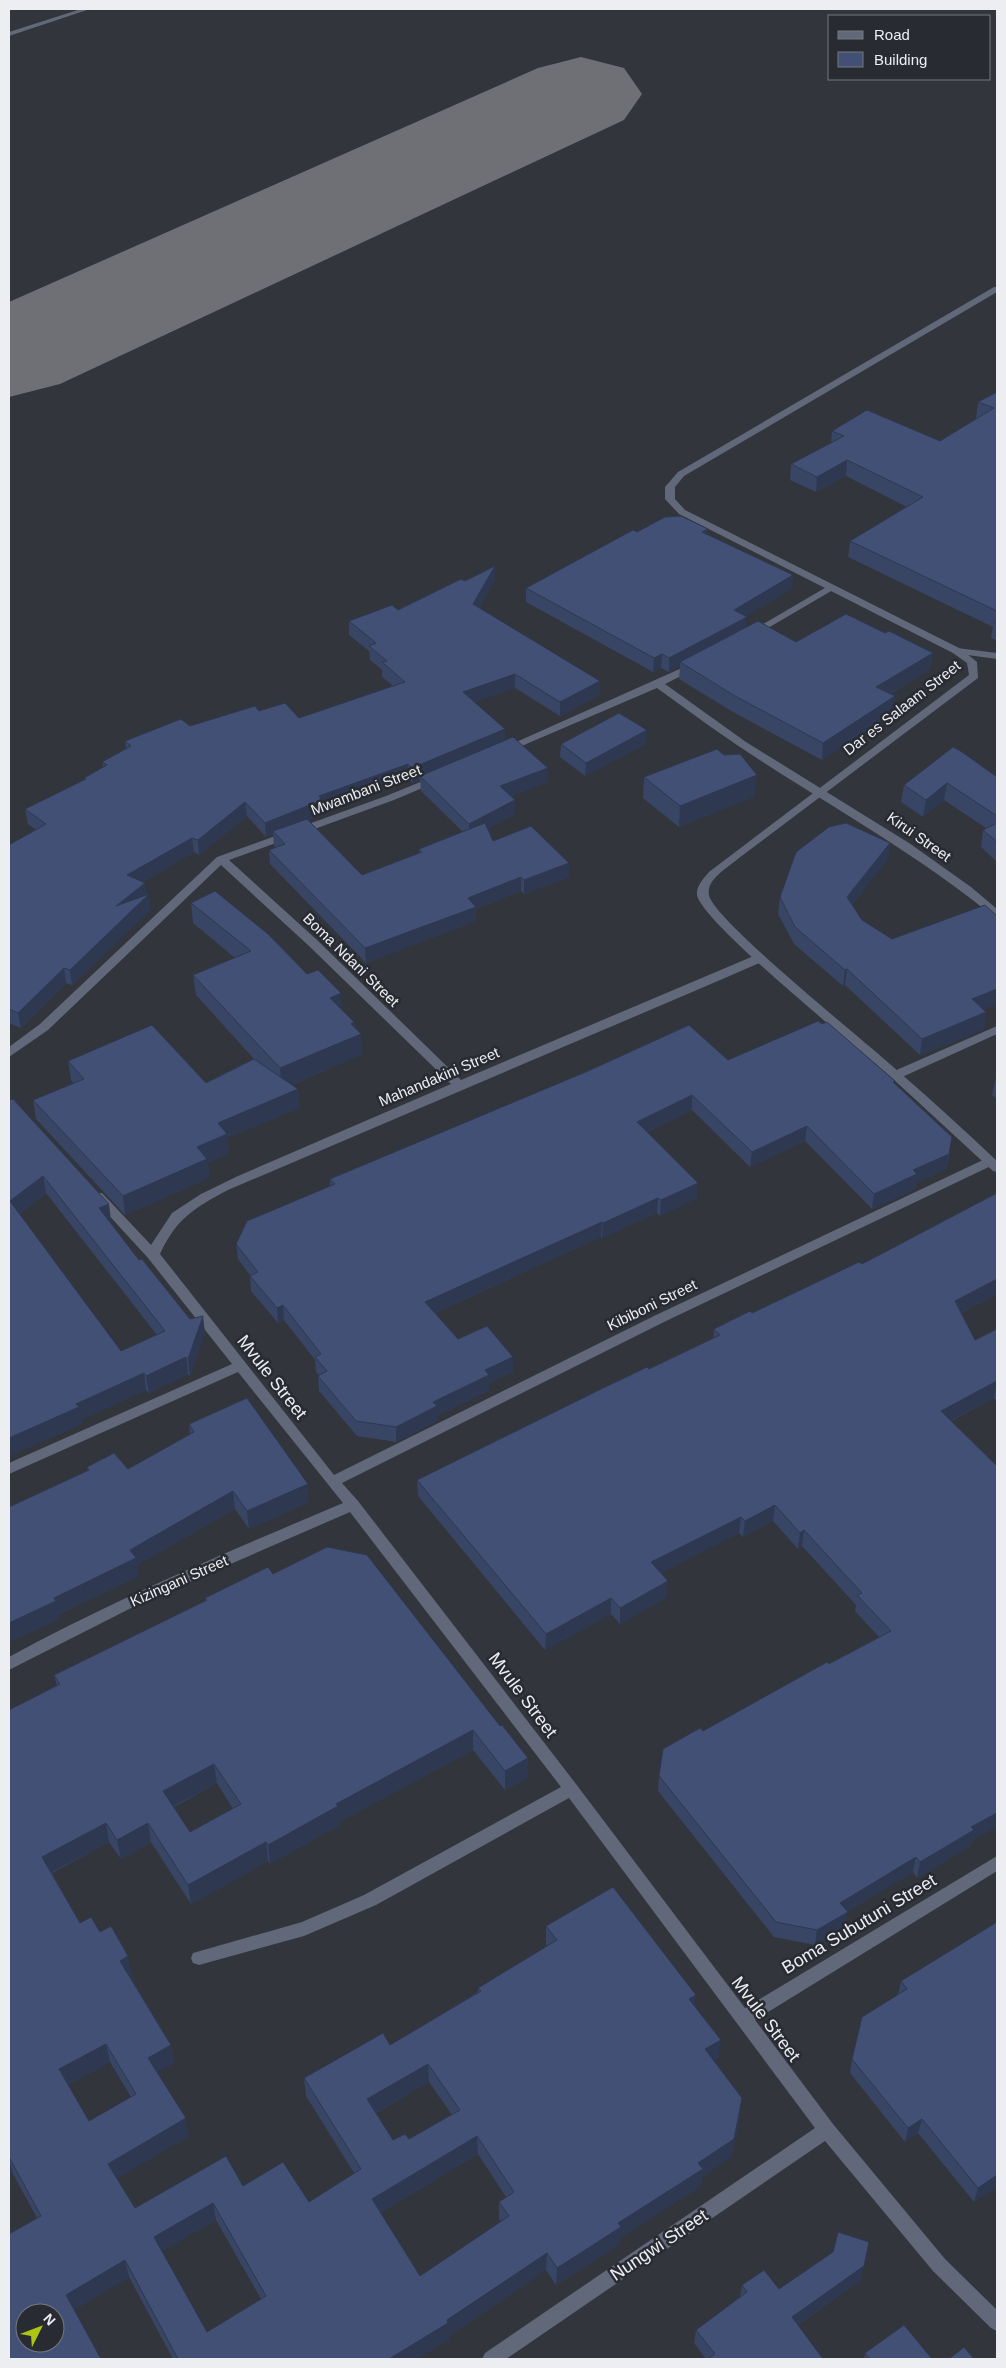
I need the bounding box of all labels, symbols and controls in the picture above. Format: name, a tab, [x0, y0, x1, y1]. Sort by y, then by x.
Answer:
legend	[828, 15, 991, 80]
text: Road	[874, 26, 910, 43]
text: Building	[874, 51, 927, 68]
street label: Dar es Salaam Street	[840, 656, 964, 758]
street label: Mwambani Street	[308, 760, 424, 818]
street label: Kirui Street	[884, 808, 955, 865]
street label: Boma Ndani Street	[300, 910, 403, 1010]
street label: Mahandakini Street	[376, 1043, 502, 1110]
street label: Kibiboni Street	[604, 1275, 700, 1334]
street label: Mvule Street	[233, 1331, 311, 1423]
street label: Kizingani Street	[127, 1551, 231, 1610]
street label: Mvule Street	[485, 1649, 561, 1741]
street label: Boma Subutuni Street	[778, 1870, 940, 1978]
street label: Mvule Street	[728, 1973, 804, 2065]
street label: Nungwi Street	[607, 2205, 711, 2285]
north arrow	[15, 2303, 65, 2353]
text: N	[40, 2310, 59, 2328]

